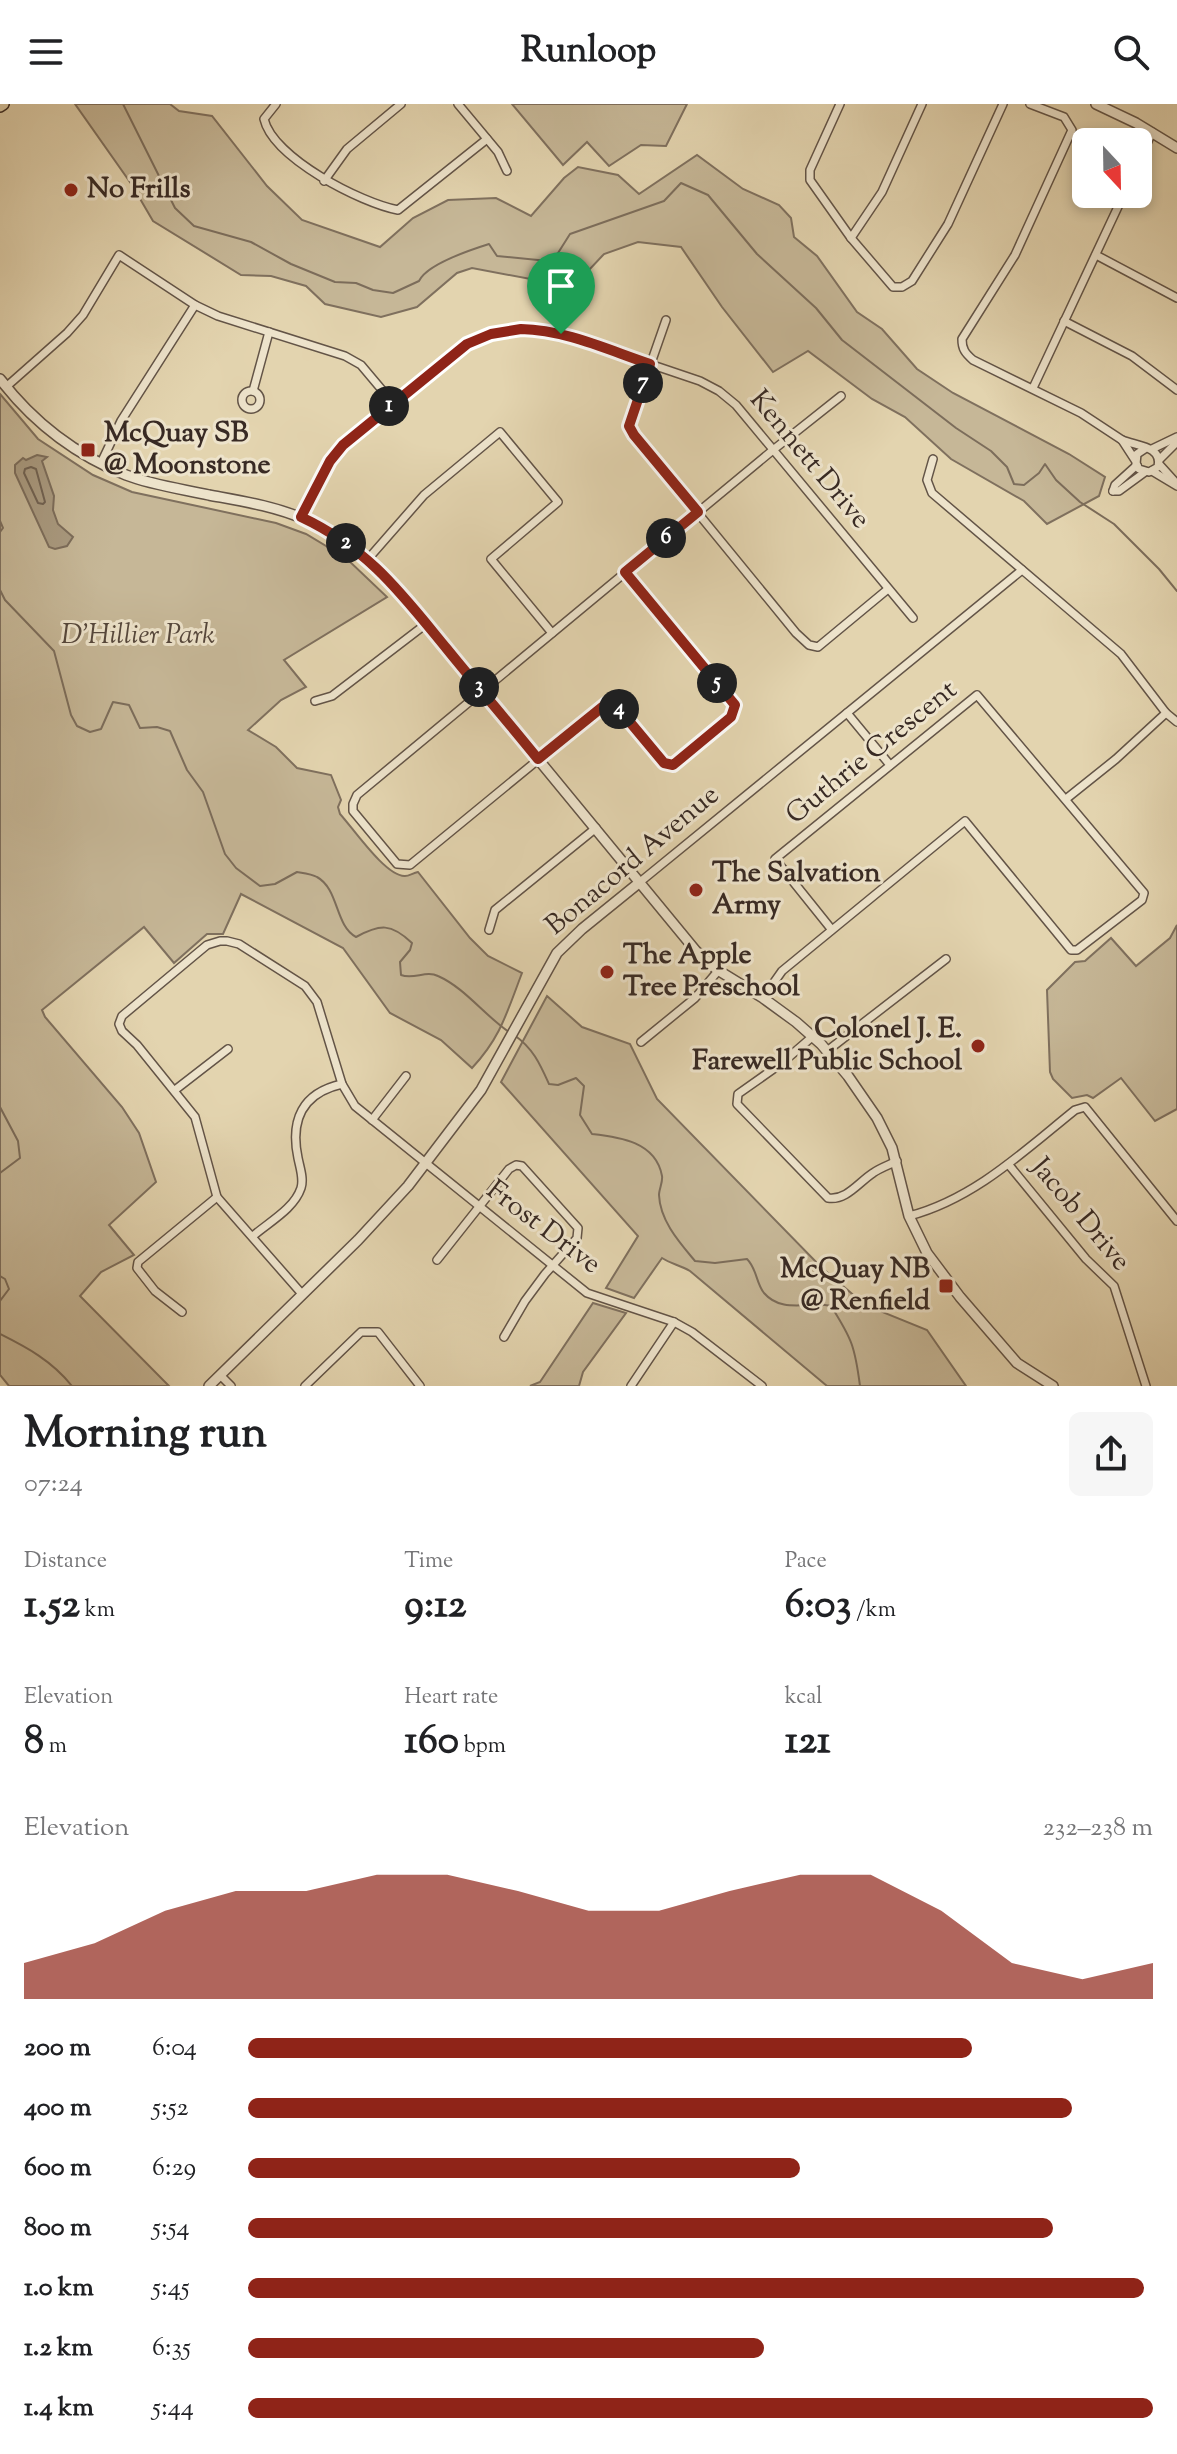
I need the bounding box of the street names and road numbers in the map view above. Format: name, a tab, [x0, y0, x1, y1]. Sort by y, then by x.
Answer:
street label: Kennett Drive	[739, 382, 879, 538]
street label: Guthrie Crescent	[778, 671, 967, 835]
street label: Bonacord Avenue	[537, 776, 729, 946]
street label: Jacob Drive	[1019, 1148, 1139, 1280]
street label: Frost Drive	[477, 1171, 609, 1285]

